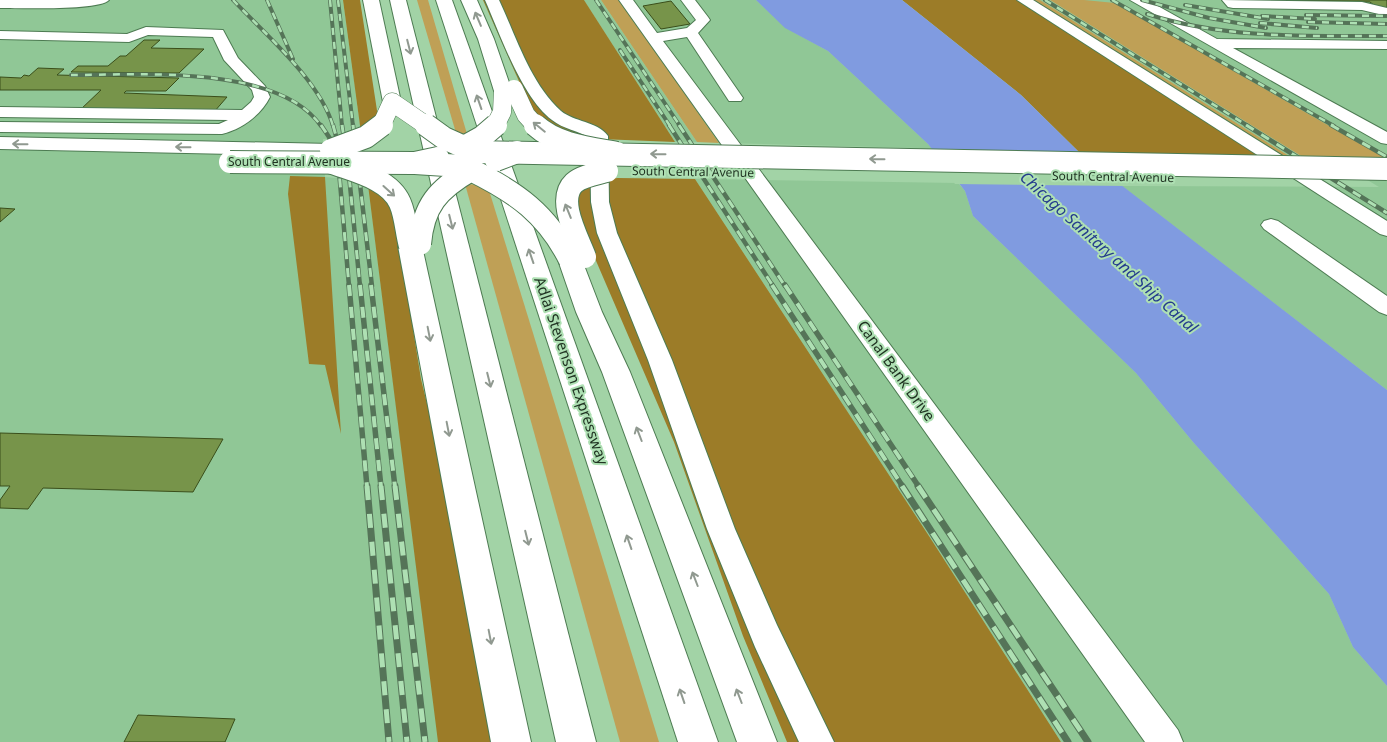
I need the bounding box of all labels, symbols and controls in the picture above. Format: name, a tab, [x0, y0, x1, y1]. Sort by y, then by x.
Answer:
one-way arrow	[472, 12, 482, 27]
one-way arrow	[405, 39, 414, 55]
one-way arrow	[474, 95, 483, 110]
one-way arrow	[532, 122, 546, 132]
one-way arrow	[12, 139, 28, 148]
one-way arrow	[175, 142, 191, 152]
one-way arrow	[650, 149, 666, 159]
street label: South Central Avenue	[228, 153, 350, 170]
one-way arrow	[869, 155, 885, 164]
street label: South Central Avenue	[632, 162, 754, 181]
water label: Chicago Sanitary and Ship Canal	[1015, 166, 1203, 338]
street label: South Central Avenue	[1052, 167, 1174, 186]
one-way arrow	[382, 185, 395, 196]
one-way arrow	[563, 204, 572, 219]
one-way arrow	[447, 214, 456, 230]
one-way arrow	[526, 249, 535, 264]
street label: Adlai Stevenson Expressway	[530, 274, 614, 468]
street label: Canal Bank Drive	[854, 316, 940, 425]
one-way arrow	[425, 326, 434, 342]
one-way arrow	[485, 372, 494, 388]
one-way arrow	[444, 421, 453, 437]
one-way arrow	[634, 427, 643, 442]
one-way arrow	[523, 530, 532, 546]
one-way arrow	[624, 535, 633, 550]
one-way arrow	[690, 572, 699, 587]
one-way arrow	[486, 628, 495, 644]
one-way arrow	[677, 689, 686, 704]
one-way arrow	[734, 689, 743, 704]

